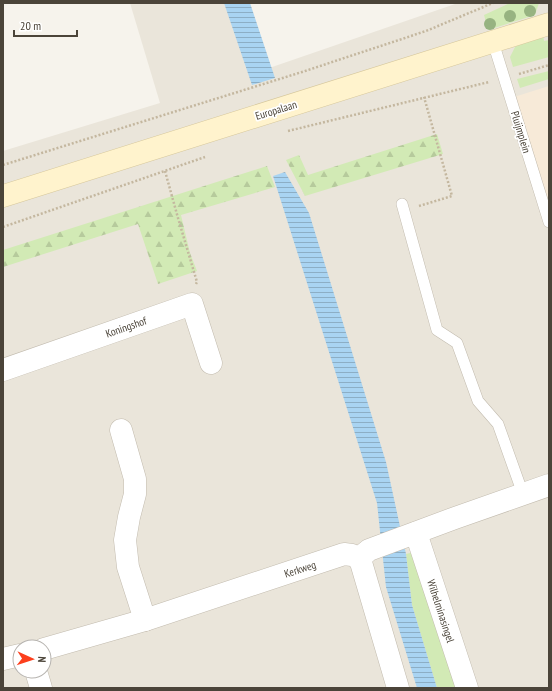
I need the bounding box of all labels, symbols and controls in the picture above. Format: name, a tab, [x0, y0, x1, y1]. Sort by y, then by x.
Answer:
scale bar	[14, 12, 77, 38]
text: 20 m	[20, 18, 41, 33]
street label: Europalaan	[254, 97, 299, 123]
street label: Pluijmplein	[508, 109, 534, 155]
street label: Koningshof	[104, 313, 150, 341]
street label: Kerkweg	[282, 557, 318, 581]
street label: Wilhelminasingel	[424, 578, 458, 645]
north arrow	[12, 639, 52, 679]
text: N	[35, 656, 49, 663]

